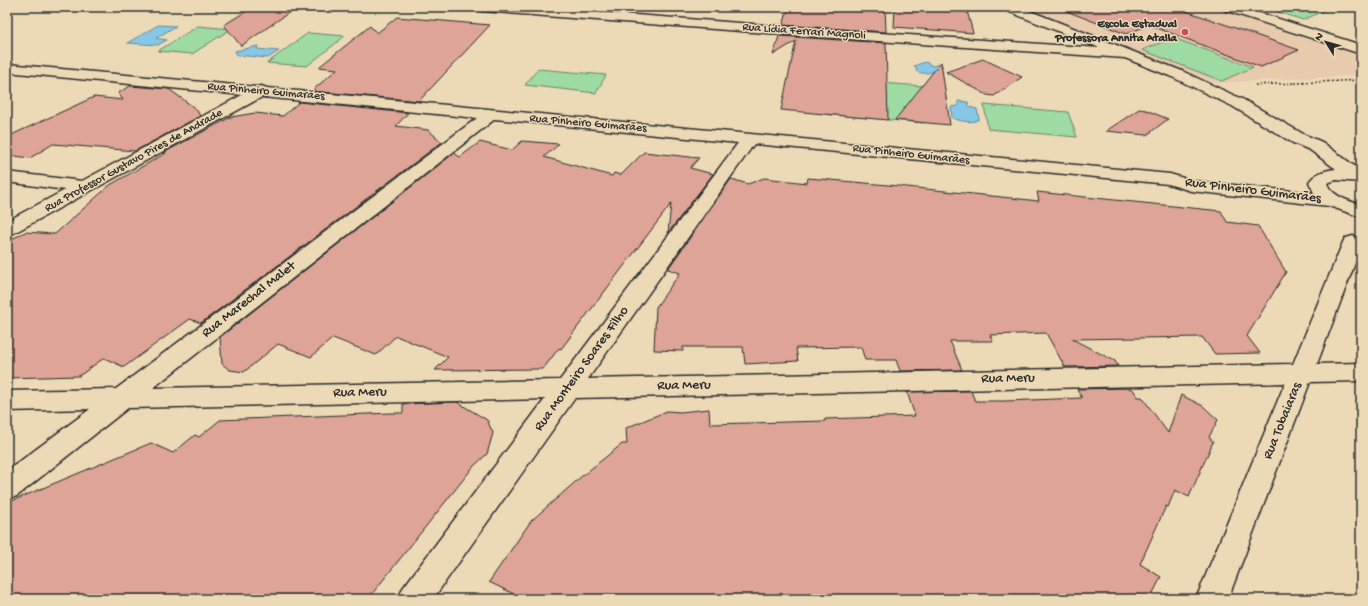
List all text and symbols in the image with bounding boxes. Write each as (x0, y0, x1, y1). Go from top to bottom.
place label: Escola Estadual Professora Annita Atalla (1054, 18, 1178, 46)
street label: Rua Lídia Ferrari Magnoli (742, 21, 867, 43)
north arrow (1306, 22, 1346, 62)
marker: Escola Estadual Professora Annita Atalla (1180, 27, 1190, 37)
text: N (1313, 31, 1327, 44)
street label: Rua Pinheiro Guimarães (207, 80, 326, 104)
street label: Rua Professor Gustavo Pires de Andrade (43, 106, 226, 216)
street label: Rua Pinheiro Guimarães (529, 112, 648, 136)
street label: Rua Pinheiro Guimarães (852, 142, 971, 168)
street label: Rua Pinheiro Guimarães (1184, 174, 1323, 208)
street label: Rua Marechal Malet (199, 257, 300, 342)
street label: Rua Monteiro Soares Filho (531, 303, 633, 435)
street label: Rua Meru (981, 370, 1035, 388)
street label: Rua Meru (657, 377, 711, 395)
street label: Rua Tobaiaras (1260, 379, 1306, 462)
street label: Rua Meru (333, 384, 387, 402)

